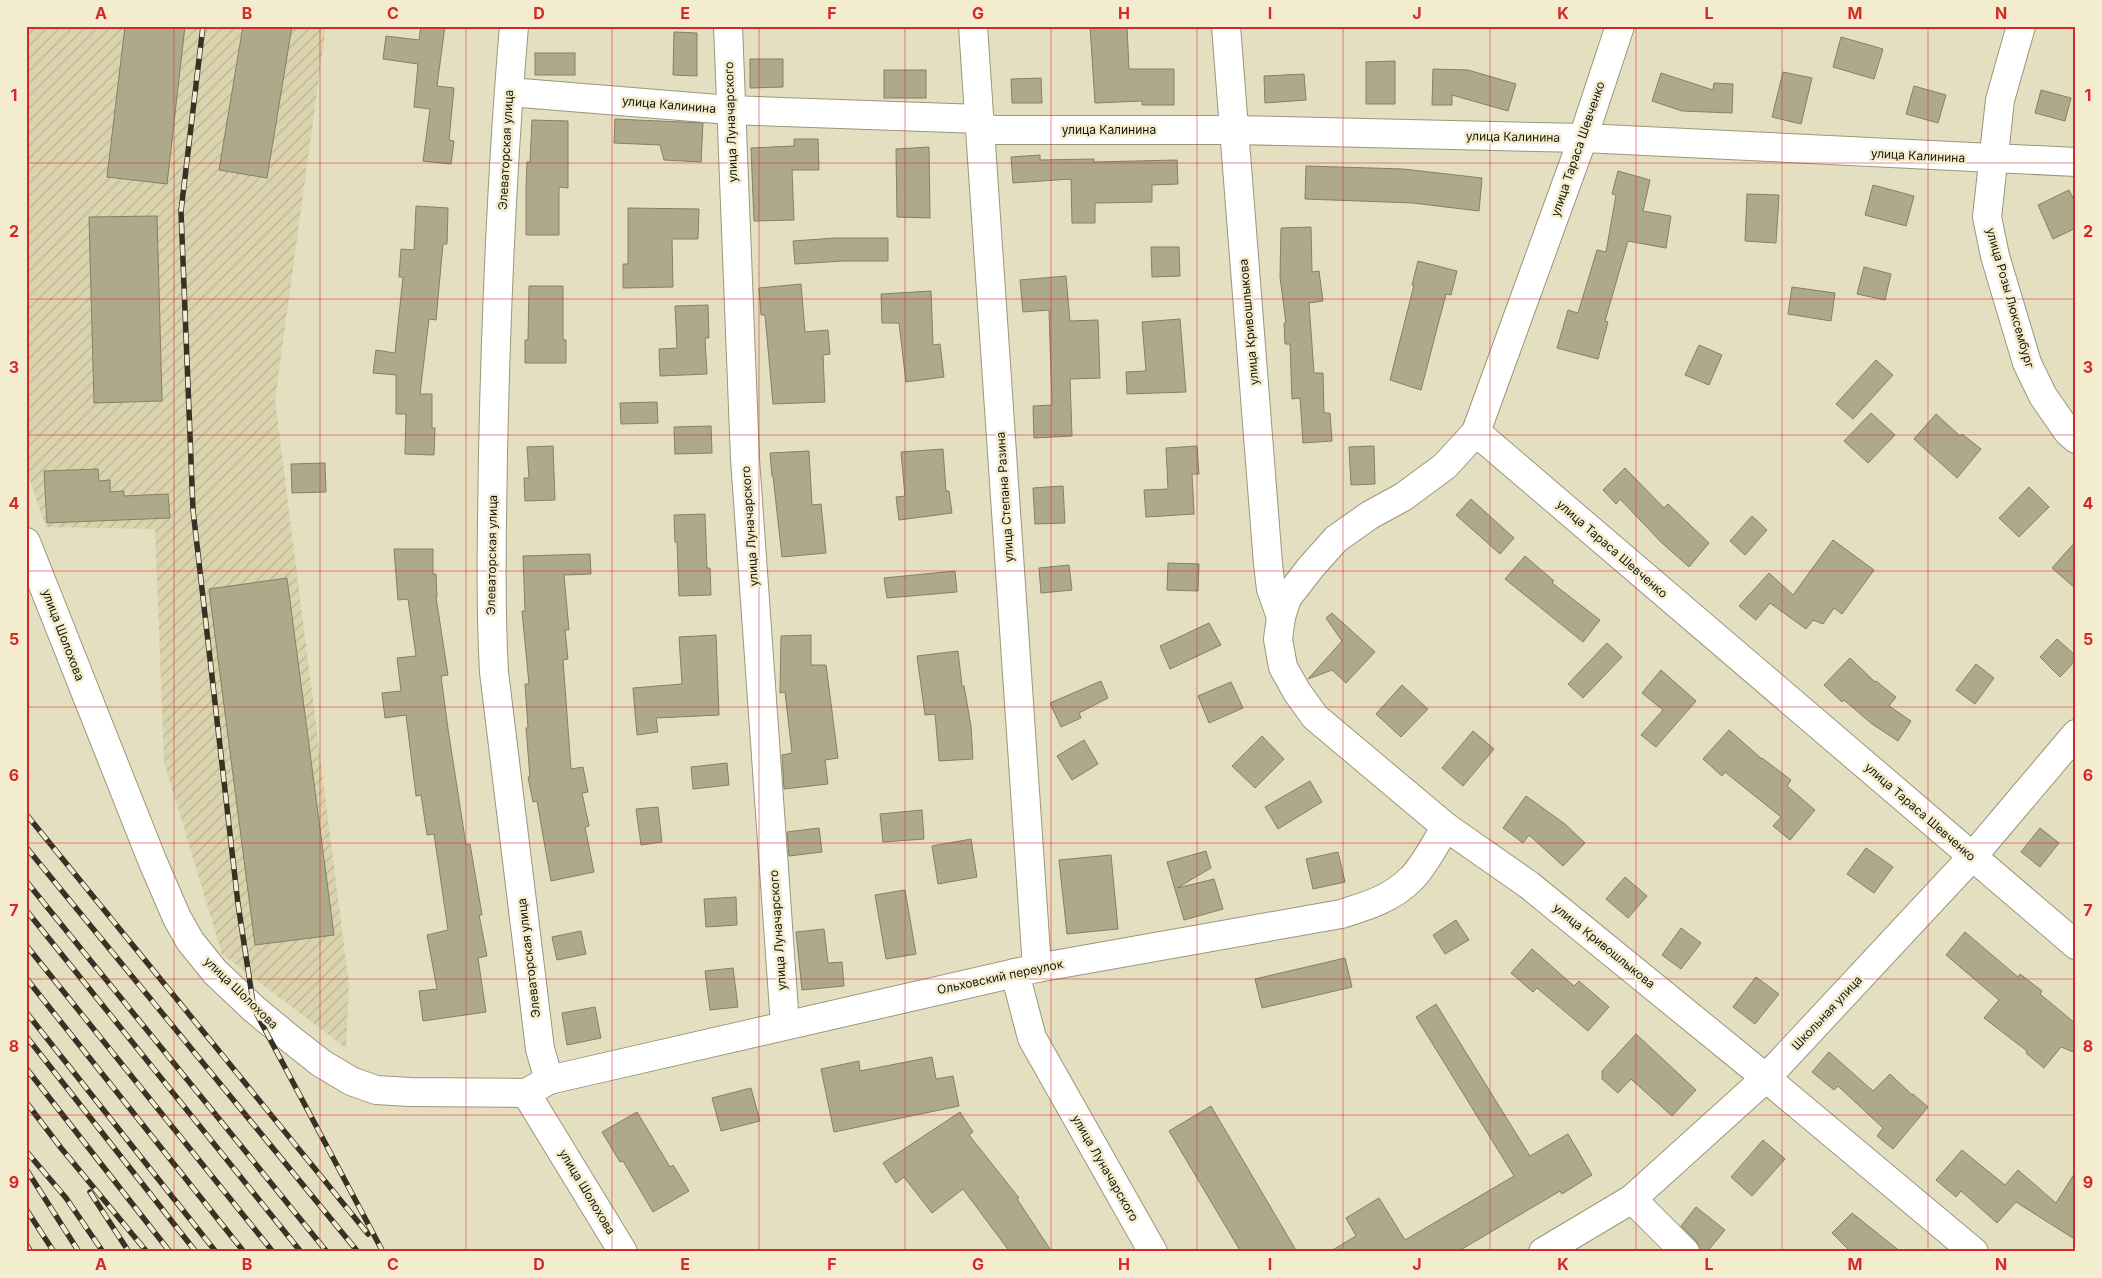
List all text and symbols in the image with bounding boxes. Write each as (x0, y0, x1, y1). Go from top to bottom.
text: A (95, 3, 107, 23)
text: B (242, 3, 252, 23)
text: C (387, 3, 399, 23)
text: D (533, 3, 545, 23)
text: E (680, 3, 690, 23)
text: F (827, 3, 837, 23)
text: G (972, 3, 984, 23)
text: H (1118, 3, 1130, 23)
text: I (1268, 3, 1272, 23)
text: J (1412, 3, 1422, 23)
text: K (1557, 3, 1569, 23)
text: L (1704, 3, 1714, 23)
text: M (1848, 3, 1862, 23)
text: N (1995, 3, 2007, 23)
street label: улица Луначарского (721, 61, 740, 183)
street label: улица Тараса Шевченко (1547, 79, 1608, 218)
text: 1 (11, 85, 17, 105)
text: 1 (2085, 85, 2091, 105)
street label: Элеваторская улица (495, 89, 516, 210)
street label: улица Калинина (621, 93, 717, 116)
street label: улица Калинина (1062, 122, 1156, 137)
street label: улица Калинина (1466, 128, 1560, 145)
street label: улица Калинина (1871, 146, 1966, 165)
text: 2 (9, 221, 19, 241)
text: 2 (2083, 221, 2093, 241)
street label: улица Розы Люксембург (1983, 226, 2038, 370)
street label: улица Кривошлыкова (1236, 258, 1261, 386)
text: 3 (9, 357, 19, 377)
text: 3 (2083, 357, 2093, 377)
street label: улица Степана Разина (992, 431, 1017, 563)
street label: улица Луначарского (738, 465, 761, 587)
text: 4 (9, 493, 20, 513)
text: 4 (2083, 493, 2094, 513)
street label: Элеваторская улица (483, 495, 500, 615)
street label: улица Тараса Шевченко (1554, 496, 1671, 601)
street label: улица Шолохова (39, 587, 88, 683)
text: 5 (9, 629, 19, 649)
text: 5 (2083, 629, 2093, 649)
street label: улица Тараса Шевченко (1862, 759, 1979, 864)
text: 6 (9, 765, 19, 785)
text: 6 (2083, 765, 2093, 785)
street label: улица Луначарского (766, 869, 789, 991)
street label: Элеваторская улица (514, 897, 543, 1019)
text: 7 (9, 900, 19, 920)
street label: улица Кривошлыкова (1550, 900, 1658, 991)
text: 7 (2083, 900, 2093, 920)
street label: улица Шолохова (201, 954, 281, 1032)
street label: Ольховский переулок (935, 956, 1065, 997)
street label: Школьная улица (1788, 972, 1865, 1053)
text: 8 (9, 1036, 19, 1056)
text: 8 (2083, 1036, 2093, 1056)
street label: улица Луначарского (1069, 1112, 1142, 1224)
street label: улица Шолохова (556, 1146, 619, 1237)
text: 9 (9, 1172, 19, 1192)
text: 9 (2083, 1172, 2093, 1192)
text: A (95, 1254, 107, 1274)
text: B (242, 1254, 252, 1274)
text: C (387, 1254, 399, 1274)
text: D (533, 1254, 545, 1274)
text: E (680, 1254, 690, 1274)
text: F (827, 1254, 837, 1274)
text: G (972, 1254, 984, 1274)
text: H (1118, 1254, 1130, 1274)
text: I (1268, 1254, 1272, 1274)
text: J (1412, 1254, 1422, 1274)
text: K (1557, 1254, 1569, 1274)
text: L (1704, 1254, 1714, 1274)
text: M (1848, 1254, 1862, 1274)
text: N (1995, 1254, 2007, 1274)

